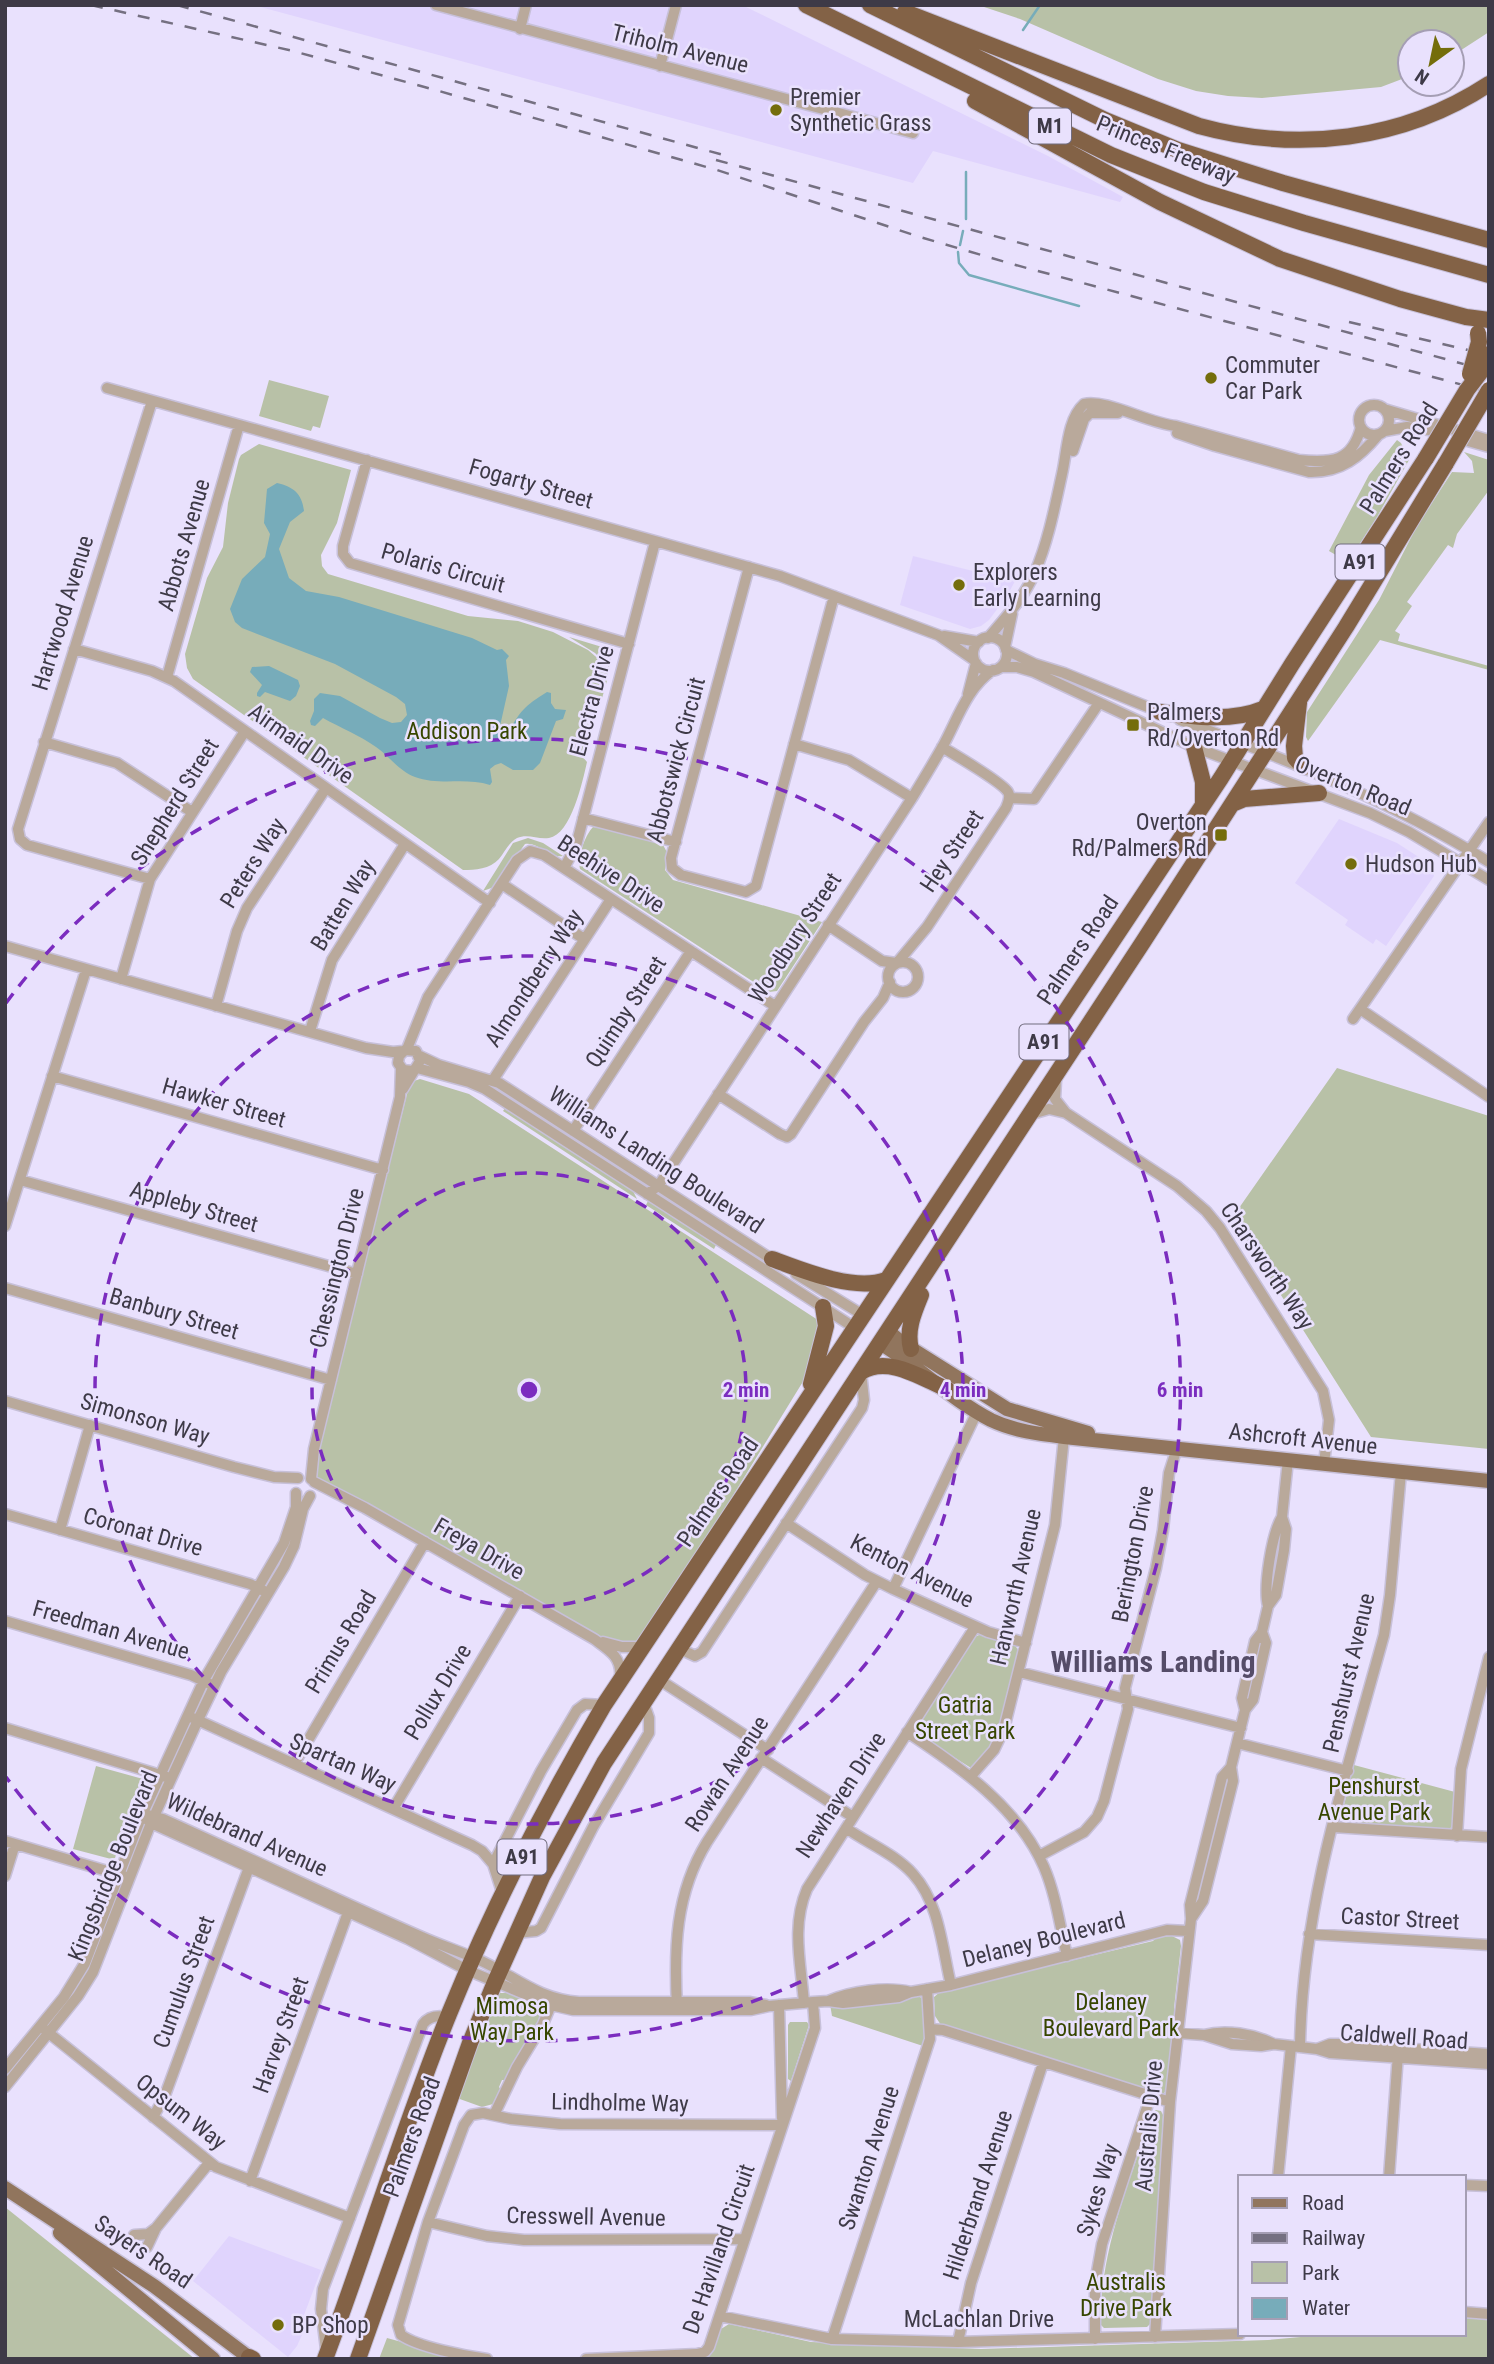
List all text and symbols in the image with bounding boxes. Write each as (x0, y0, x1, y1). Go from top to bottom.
street label: Triholm Avenue (609, 19, 751, 79)
north arrow (1396, 28, 1466, 98)
text: N (1411, 64, 1433, 90)
place label: Premier Synthetic Grass (790, 84, 931, 137)
marker: Premier Synthetic Grass (768, 102, 784, 118)
road number: M1 (1029, 108, 1071, 144)
street label: Princes Freeway (1092, 110, 1240, 190)
place label: Commuter Car Park (1225, 352, 1320, 405)
marker: Commuter Car Park (1203, 370, 1219, 386)
street label: Palmers Road (1354, 397, 1444, 519)
street label: Fogarty Street (466, 453, 596, 515)
street label: Abbots Avenue (152, 476, 216, 614)
street label: Hartwood Avenue (27, 532, 99, 694)
street label: Polaris Circuit (378, 537, 508, 599)
road number: A91 (1336, 544, 1384, 580)
place label: Explorers Early Learning (973, 559, 1101, 612)
marker: Explorers Early Learning (951, 577, 967, 593)
street label: Electra Drive (564, 643, 620, 759)
street label: Abbotswick Circuit (641, 674, 711, 846)
street label: Airmaid Drive (243, 698, 359, 790)
place label: Palmers Rd/Overton Rd (1147, 699, 1279, 752)
marker: Palmers Rd/Overton Rd (1125, 717, 1141, 733)
park label: Addison Park (407, 718, 528, 745)
street label: Shepherd Street (125, 734, 225, 870)
street label: Overton Road (1291, 751, 1415, 821)
street label: Hey Street (915, 805, 989, 897)
place label: Overton Rd/Palmers Rd (1071, 809, 1207, 862)
street label: Peters Way (215, 813, 292, 913)
marker: Overton Rd/Palmers Rd (1213, 827, 1229, 843)
street label: Beehive Drive (552, 829, 670, 919)
place label: Hudson Hub (1365, 851, 1477, 878)
street label: Batten Way (305, 854, 381, 956)
marker: Hudson Hub (1343, 856, 1359, 872)
street label: Woodbury Street (743, 868, 847, 1008)
street label: Palmers Road (1032, 890, 1124, 1010)
street label: Almondberry Way (479, 904, 589, 1052)
street label: Quimby Street (580, 951, 672, 1073)
road number: A91 (1020, 1024, 1068, 1060)
street label: Hawker Street (159, 1072, 289, 1134)
street label: Williams Landing Boulevard (544, 1081, 768, 1239)
street label: Appleby Street (127, 1176, 261, 1238)
street label: Chessington Drive (304, 1185, 370, 1351)
street label: Charsworth Way (1215, 1197, 1320, 1335)
street label: Banbury Street (106, 1283, 242, 1345)
centre of rings (517, 1378, 541, 1402)
text: 2 min (723, 1378, 769, 1402)
text: 4 min (940, 1378, 986, 1402)
text: 6 min (1157, 1378, 1203, 1402)
street label: Simonson Way (77, 1388, 213, 1450)
street label: Ashcroft Avenue (1227, 1418, 1379, 1460)
street label: Palmers Road (672, 1432, 764, 1552)
street label: Berington Drive (1107, 1483, 1159, 1625)
street label: Coronat Drive (80, 1502, 206, 1562)
street label: Hanworth Avenue (985, 1506, 1047, 1668)
street label: Freya Drive (429, 1512, 529, 1586)
street label: Kenton Avenue (846, 1528, 978, 1614)
street label: Primus Road (300, 1586, 382, 1698)
street label: Penshurst Avenue (1318, 1591, 1380, 1755)
street label: Freedman Avenue (30, 1595, 192, 1665)
street label: Pollux Drive (399, 1639, 477, 1745)
district label: Williams Landing (1050, 1644, 1256, 1679)
park label: Gatria Street Park (915, 1692, 1016, 1745)
street label: Rowan Avenue (680, 1711, 774, 1837)
street label: Newhaven Drive (790, 1727, 892, 1863)
street label: Spartan Way (286, 1728, 401, 1799)
street label: Kingsbridge Boulevard (62, 1767, 164, 1965)
park label: Penshurst Avenue Park (1318, 1773, 1431, 1826)
street label: Wildebrand Avenue (162, 1787, 332, 1883)
road number: A91 (498, 1840, 546, 1874)
street label: Castor Street (1340, 1902, 1460, 1936)
street label: Delaney Boulevard (960, 1907, 1128, 1973)
street label: Cumulus Street (148, 1912, 220, 2052)
street label: Harvey Street (248, 1973, 314, 2097)
park label: Delaney Boulevard Park (1043, 1989, 1180, 2042)
park label: Mimosa Way Park (470, 1993, 555, 2046)
street label: Caldwell Road (1339, 2019, 1469, 2055)
street label: Australis Drive (1130, 2059, 1168, 2193)
street label: Opsum Way (131, 2068, 232, 2156)
street label: Palmers Road (378, 2073, 446, 2201)
street label: Swanton Avenue (833, 2083, 905, 2233)
street label: Lindholme Way (551, 2088, 689, 2118)
street label: Hilderbrand Avenue (938, 2107, 1018, 2283)
street label: Sykes Way (1071, 2140, 1125, 2240)
street label: De Havilland Circuit (677, 2161, 761, 2337)
legend (1238, 2175, 1466, 2336)
text: Road (1302, 2191, 1344, 2215)
street label: Cresswell Avenue (506, 2202, 666, 2232)
street label: Sayers Road (89, 2210, 197, 2294)
text: Railway (1302, 2226, 1365, 2250)
text: Park (1302, 2261, 1340, 2285)
park label: Australis Drive Park (1080, 2269, 1173, 2322)
text: Water (1302, 2296, 1350, 2320)
street label: McLachlan Drive (904, 2306, 1054, 2333)
place label: BP Shop (292, 2312, 369, 2339)
marker: BP Shop (270, 2317, 286, 2333)

